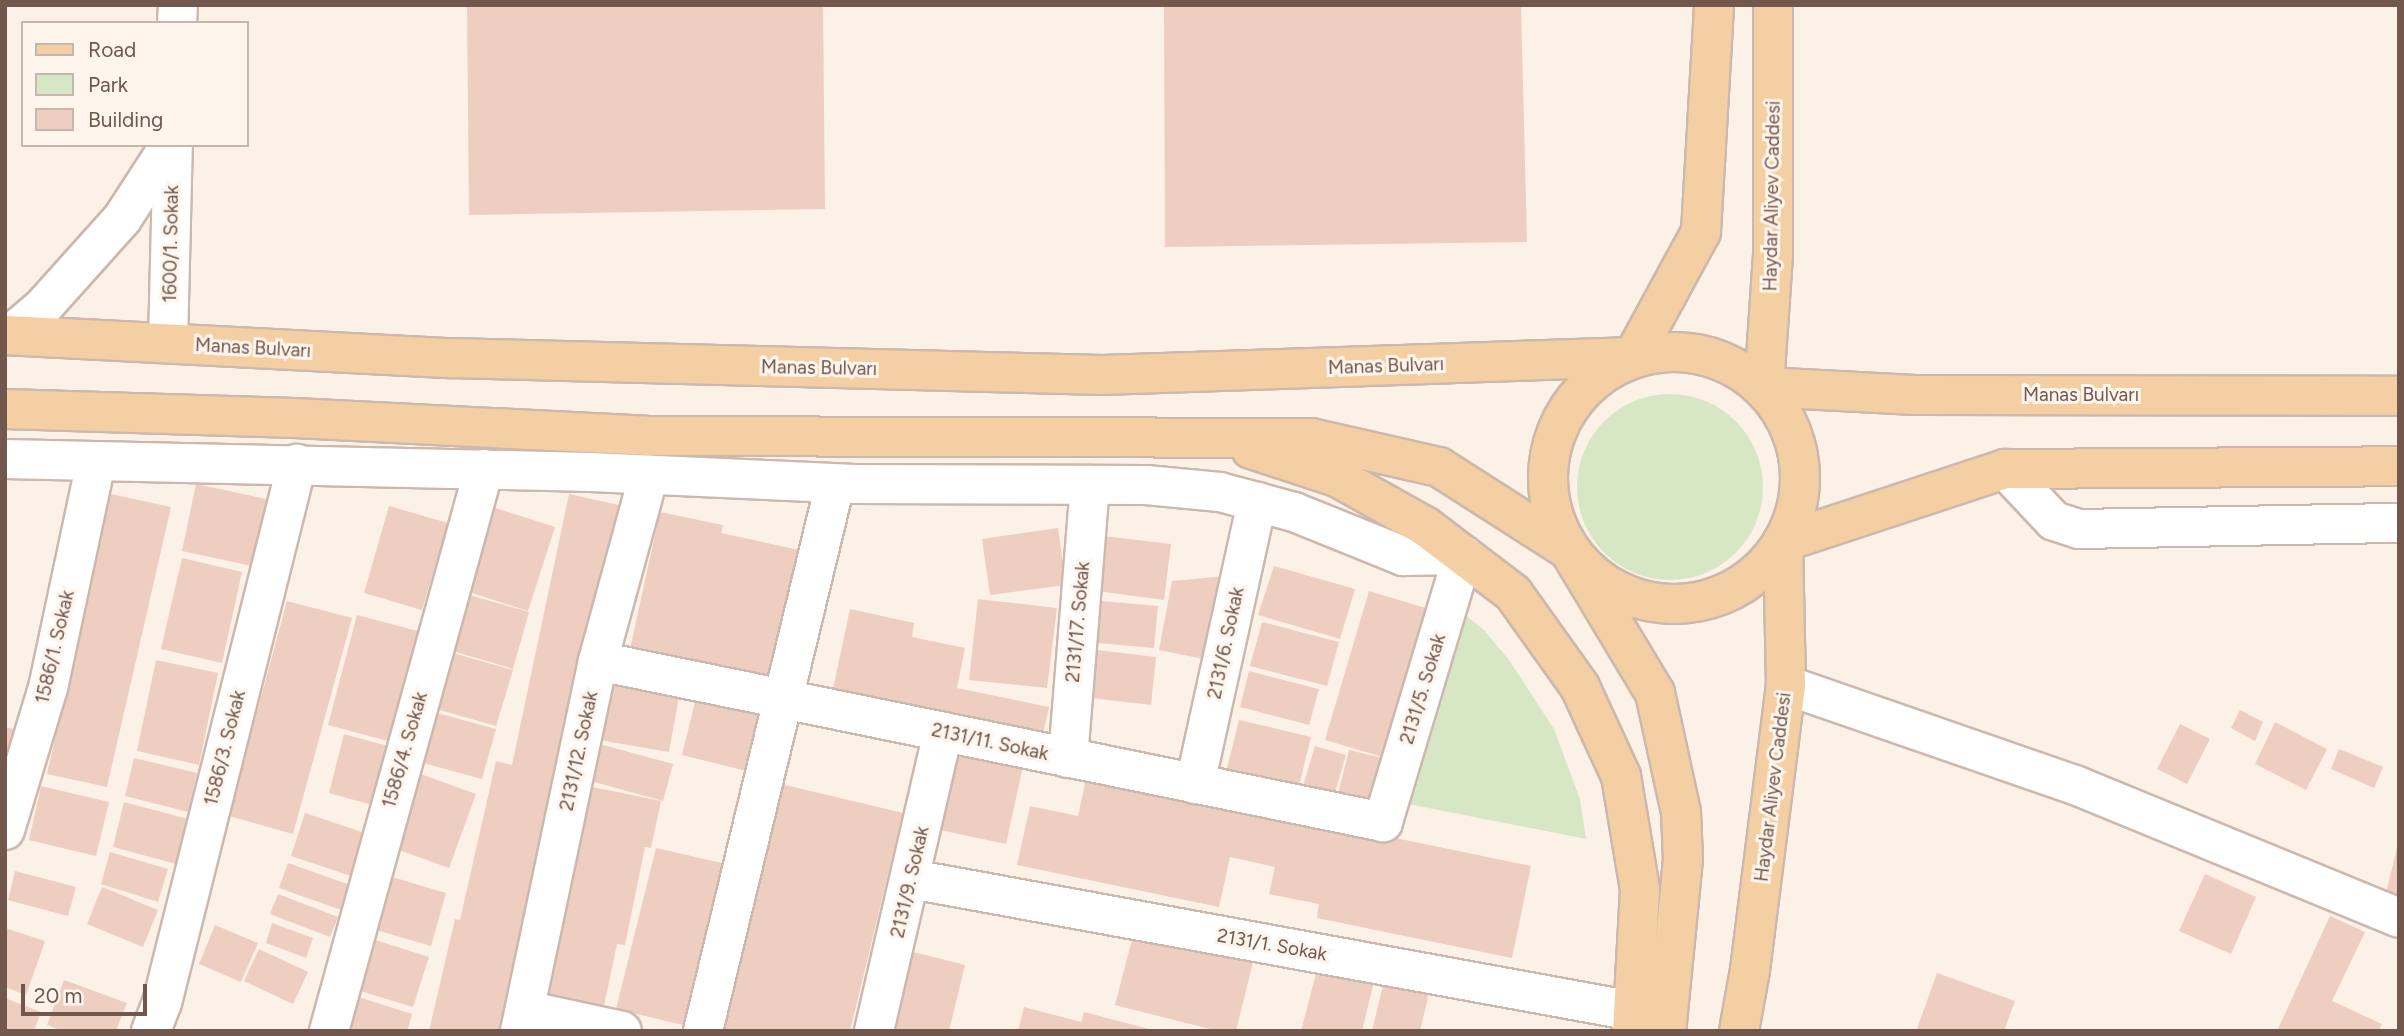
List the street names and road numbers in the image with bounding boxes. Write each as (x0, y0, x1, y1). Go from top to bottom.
street label: Haydar Aliyev Caddesi (1759, 100, 1785, 292)
street label: 1600/1. Sokak (159, 185, 183, 303)
street label: Manas Bulvarı (194, 334, 312, 362)
street label: Manas Bulvarı (1328, 353, 1444, 379)
street label: Manas Bulvarı (761, 356, 877, 380)
street label: Manas Bulvarı (2023, 384, 2139, 406)
street label: 2131/17. Sokak (1061, 561, 1095, 683)
street label: 2131/6. Sokak (1203, 585, 1249, 701)
street label: 1586/1. Sokak (31, 588, 79, 706)
street label: 2131/5. Sokak (1395, 631, 1451, 747)
street label: 1586/3. Sokak (200, 688, 250, 808)
street label: 1586/4. Sokak (378, 689, 432, 811)
street label: 2131/12. Sokak (555, 689, 603, 813)
street label: Haydar Aliyev Caddesi (1750, 691, 1796, 883)
street label: 2131/11. Sokak (929, 718, 1051, 766)
street label: 2131/9. Sokak (886, 824, 934, 940)
street label: 2131/1. Sokak (1215, 924, 1329, 966)

